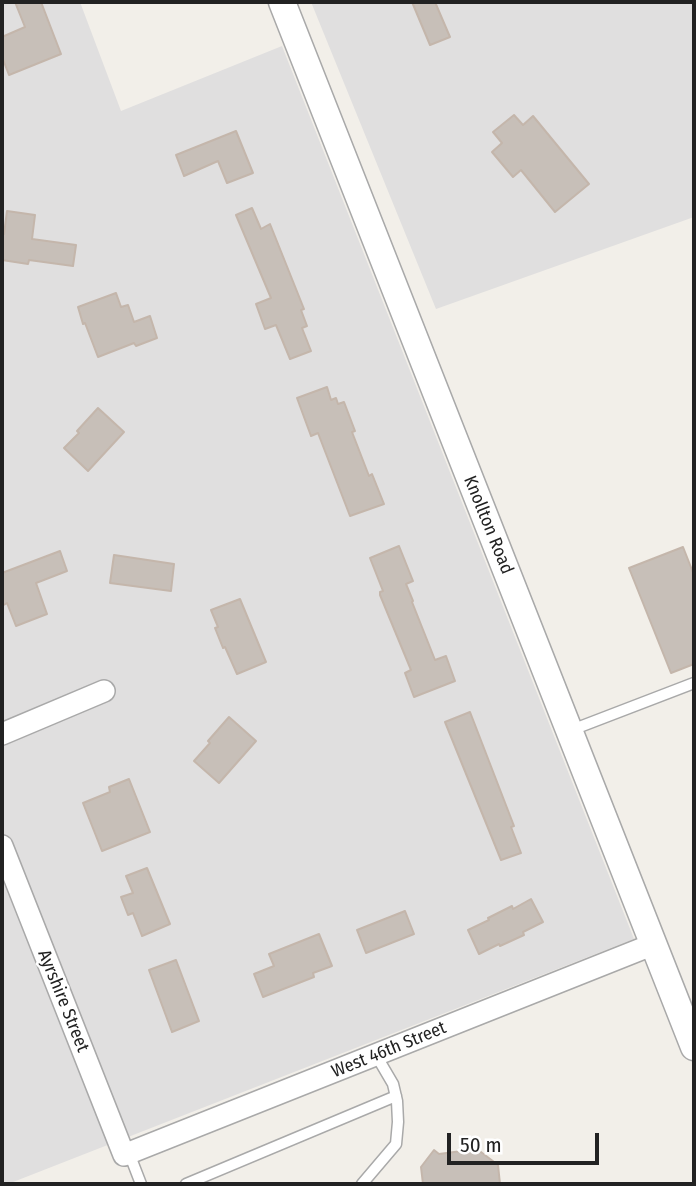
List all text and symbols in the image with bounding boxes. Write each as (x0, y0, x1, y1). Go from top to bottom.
street label: Knollton Road (458, 473, 518, 577)
street label: Ayrshire Street (33, 947, 93, 1055)
street label: West 46th Street (329, 1017, 449, 1083)
scale bar (451, 1120, 603, 1164)
text: 50 m (460, 1132, 502, 1158)

